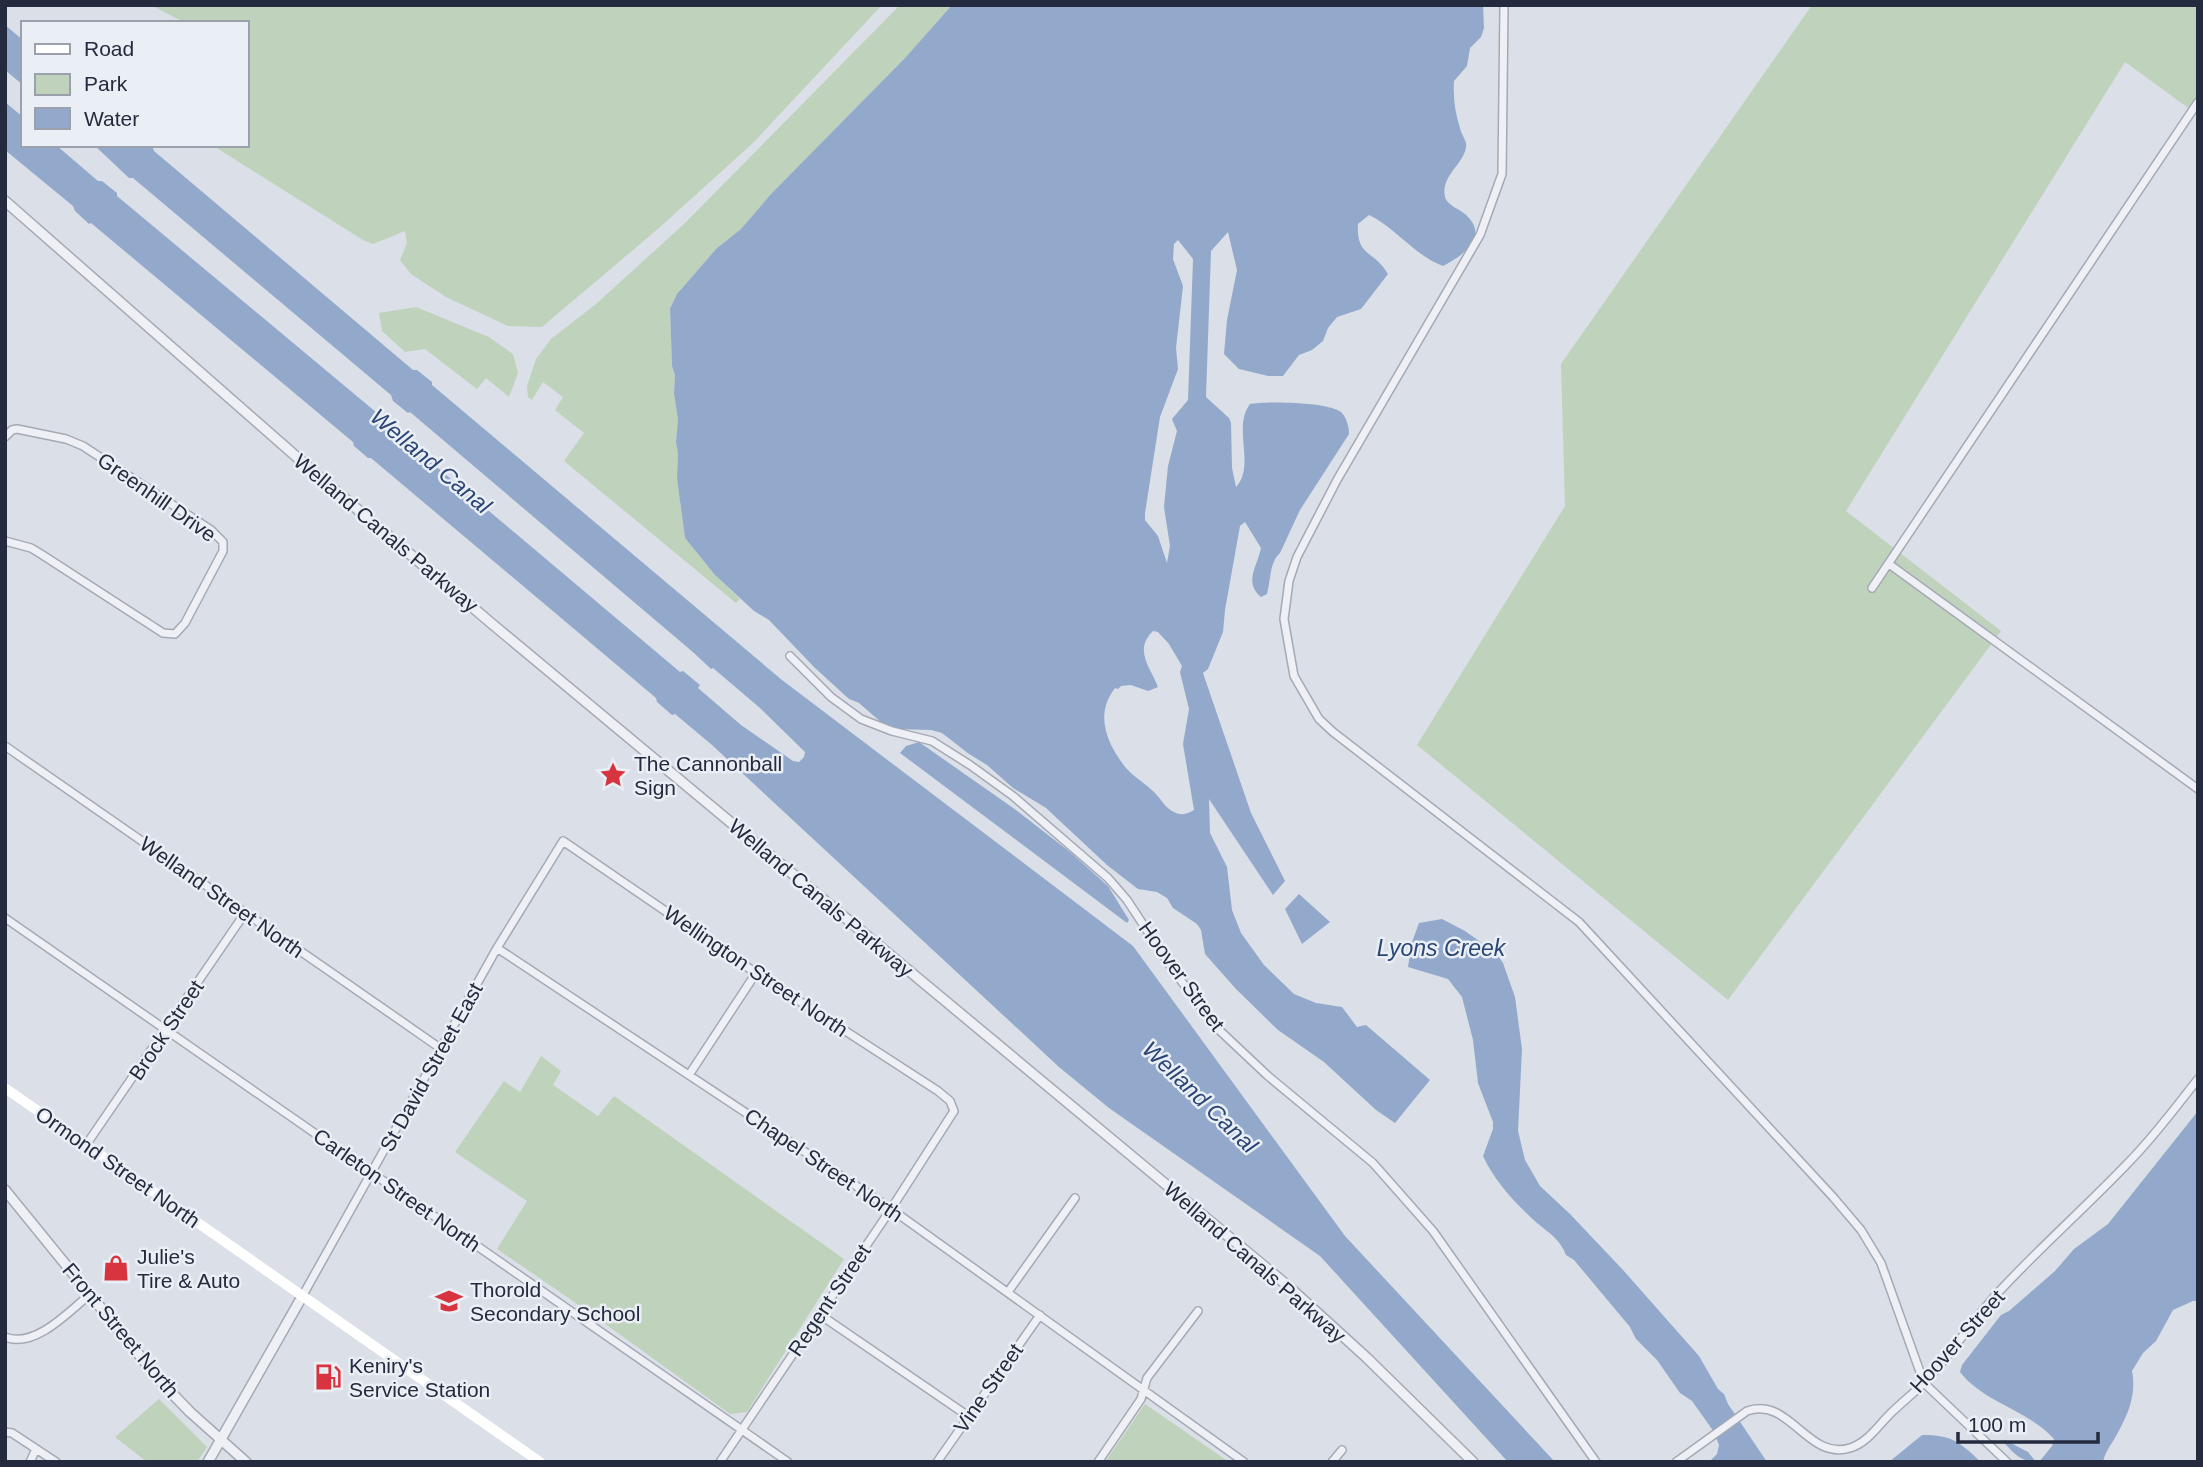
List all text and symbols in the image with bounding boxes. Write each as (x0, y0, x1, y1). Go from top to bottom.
legend (21, 21, 248, 147)
text: Road (84, 37, 134, 60)
text: Park (84, 72, 128, 95)
text: Water (84, 107, 139, 130)
water label: Welland Canal (366, 403, 497, 519)
street label: Greenhill Drive (94, 448, 220, 546)
street label: Welland Canals Parkway (289, 449, 483, 617)
place label: The Cannonball Sign (634, 752, 782, 799)
place icon: The Cannonball Sign (598, 760, 628, 790)
street label: Welland Canals Parkway (724, 814, 918, 982)
street label: Welland Street North (136, 832, 308, 962)
street label: Wellington Street North (660, 901, 852, 1041)
street label: Hoover Street (1135, 917, 1229, 1035)
water label: Lyons Creek (1377, 935, 1507, 961)
street label: Brock Street (124, 976, 208, 1084)
street label: St David Street East (375, 979, 487, 1155)
water label: Welland Canal (1137, 1036, 1263, 1159)
street label: Ormond Street North (32, 1102, 204, 1232)
street label: Chapel Street North (741, 1104, 907, 1226)
street label: Carleton Street North (309, 1124, 485, 1256)
street label: Welland Canals Parkway (1160, 1177, 1351, 1347)
street label: Regent Street (783, 1240, 875, 1360)
place label: Julie's Tire & Auto (137, 1245, 240, 1292)
shop icon: Julie's Tire & Auto (101, 1253, 131, 1283)
street label: Front Street North (58, 1258, 184, 1402)
place label: Thorold Secondary School (470, 1278, 640, 1325)
street label: Hoover Street (1905, 1285, 2009, 1397)
school or university icon: Thorold Secondary School (434, 1286, 464, 1316)
street label: Vine Street (949, 1339, 1027, 1437)
place label: Keniry's Service Station (349, 1354, 490, 1401)
fuel station icon: Keniry's Service Station (313, 1362, 343, 1392)
scale bar (1958, 1400, 2098, 1444)
text: 100 m (1968, 1413, 2026, 1436)

